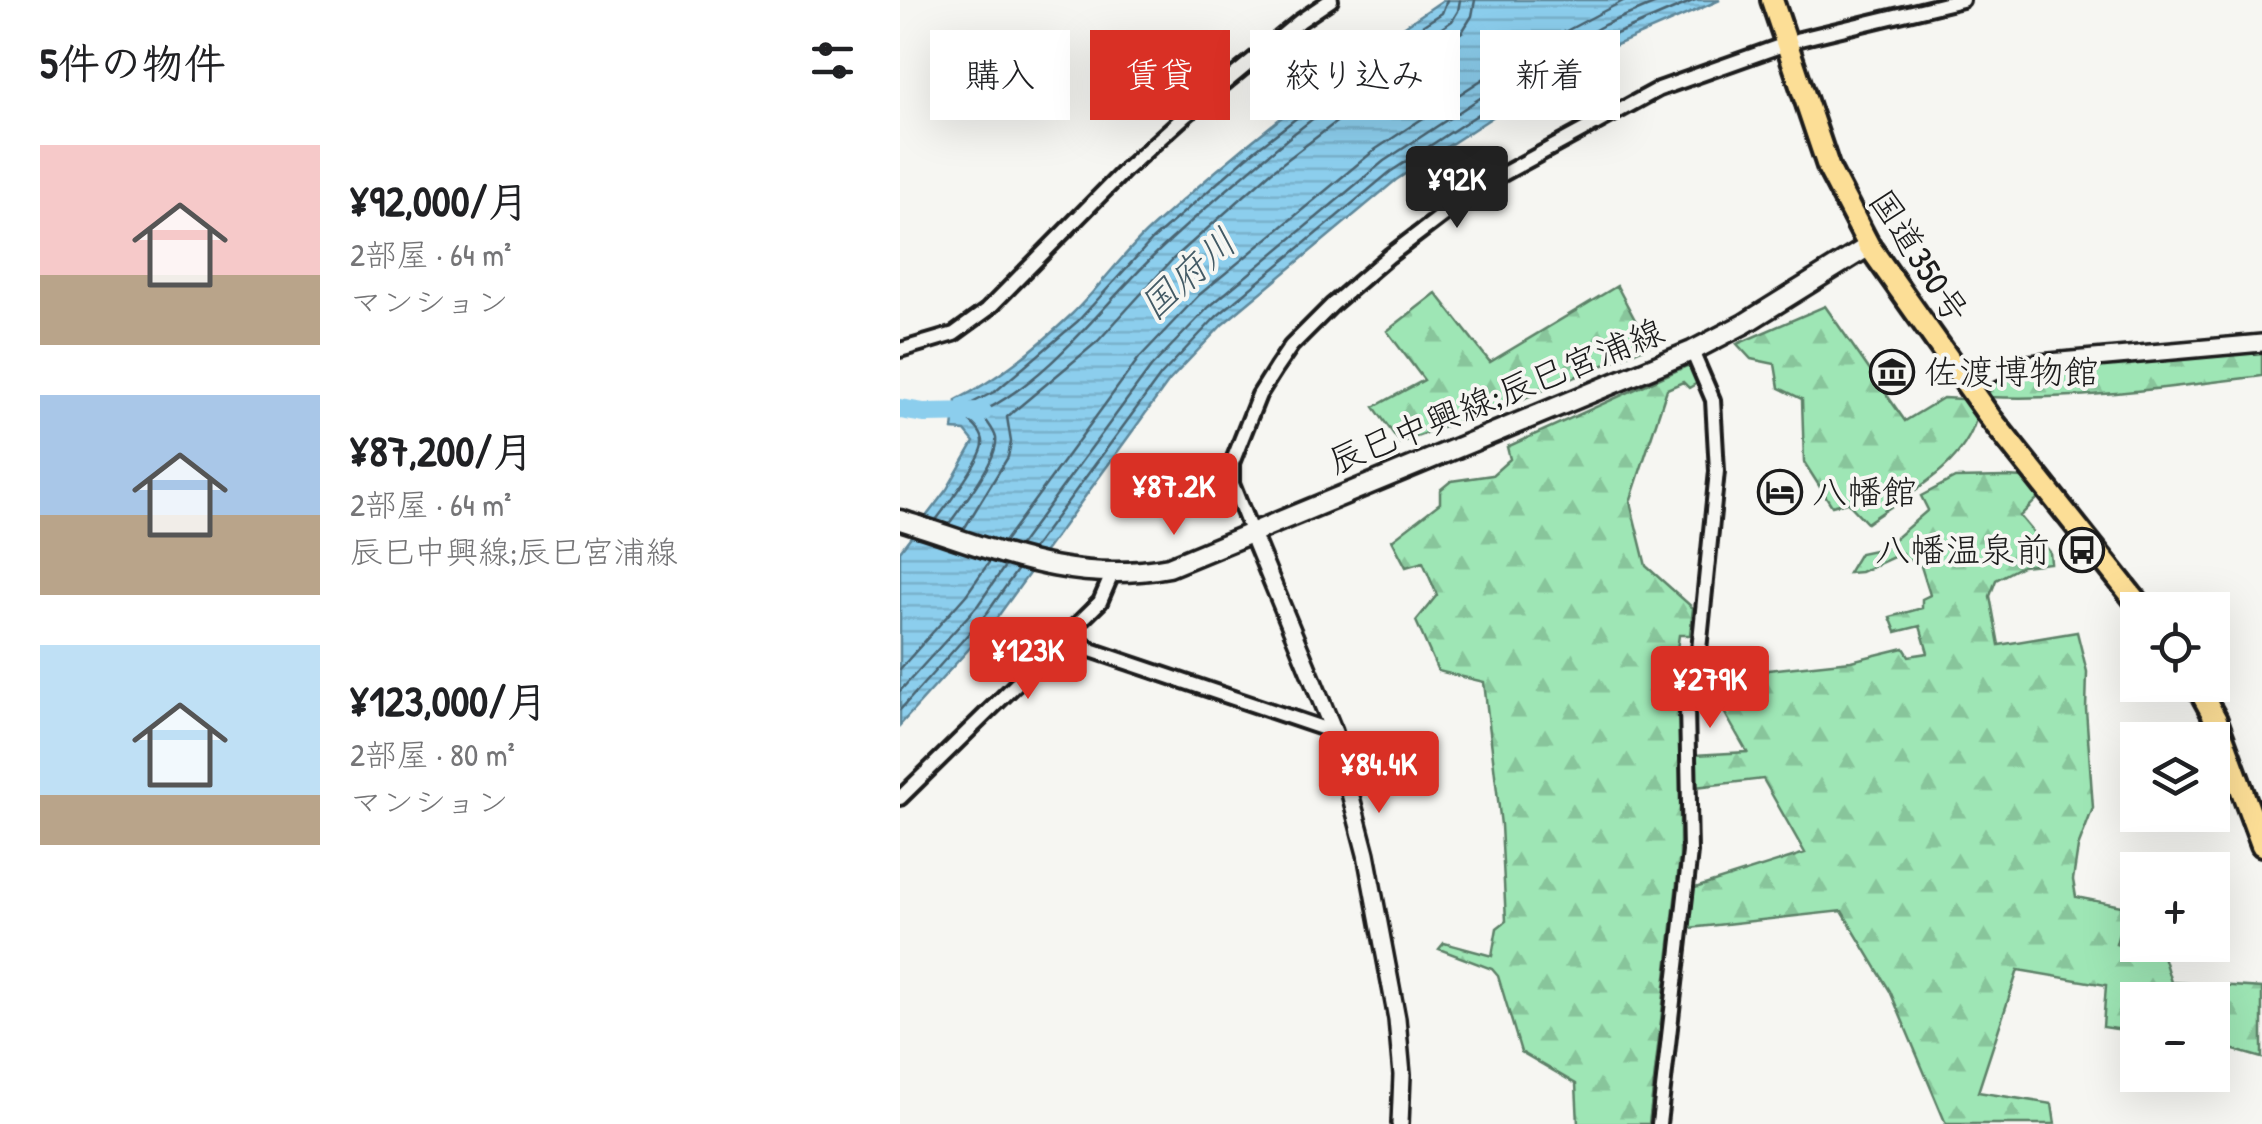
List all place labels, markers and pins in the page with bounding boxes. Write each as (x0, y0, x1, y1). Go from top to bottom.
pin: ¥92K (1398, 146, 1516, 231)
place label: 佐渡博物館 (1924, 348, 2099, 395)
museum icon: 佐渡博物館 (1869, 349, 1915, 395)
pin: ¥87.2K (1093, 453, 1255, 538)
place label: 八幡館 (1812, 468, 1917, 515)
hotel icon: 八幡館 (1757, 469, 1803, 515)
place label: 八幡温泉前 (1875, 526, 2050, 573)
bus stop icon: 八幡温泉前 (2059, 527, 2105, 573)
pin: ¥123K (958, 617, 1098, 702)
pin: ¥279K (1640, 646, 1780, 731)
pin: ¥84.4K (1298, 731, 1460, 816)

